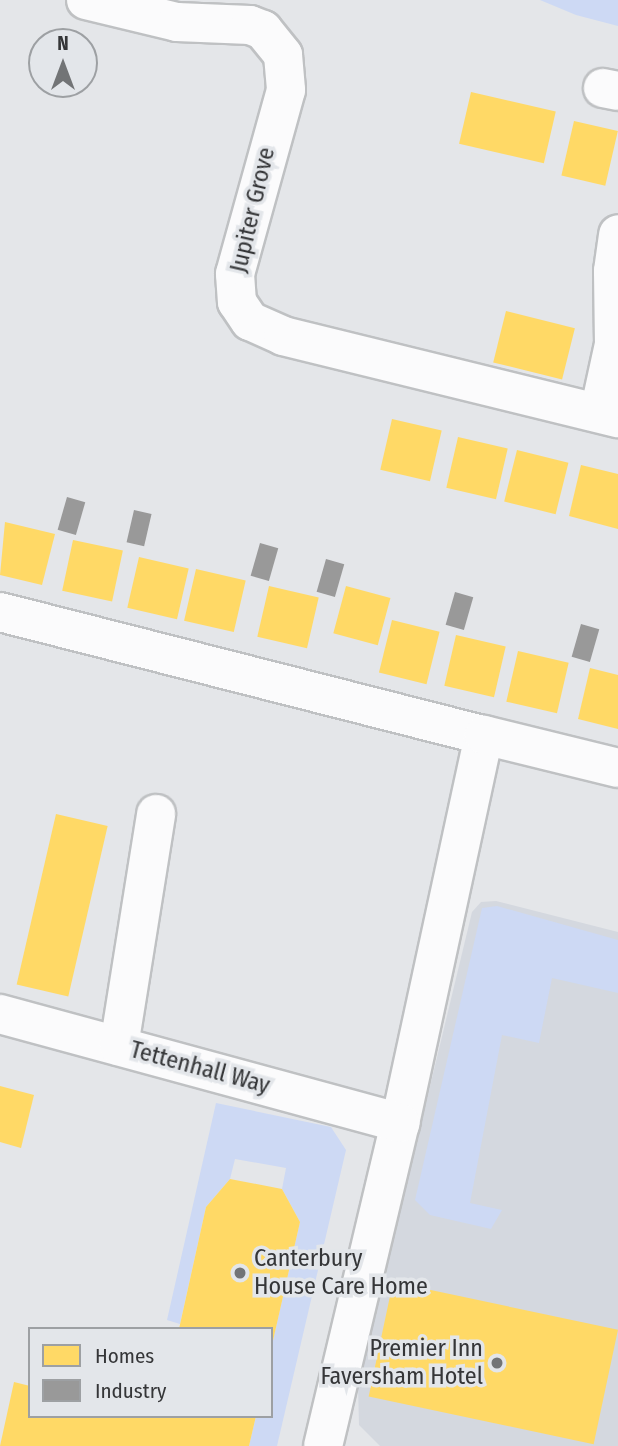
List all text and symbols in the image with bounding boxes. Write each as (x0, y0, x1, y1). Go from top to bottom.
north arrow (28, 28, 98, 98)
text: N (57, 32, 69, 55)
street label: Jupiter Grove (225, 145, 281, 275)
street label: Tettenhall Way (127, 1036, 273, 1100)
place label: Canterbury House Care Home (254, 1245, 428, 1301)
marker: Canterbury House Care Home (232, 1265, 248, 1281)
legend (28, 1327, 273, 1418)
place label: Premier Inn Faversham Hotel (320, 1335, 483, 1391)
text: Homes (95, 1343, 154, 1369)
marker: Premier Inn Faversham Hotel (489, 1355, 505, 1371)
text: Industry (95, 1378, 166, 1404)

